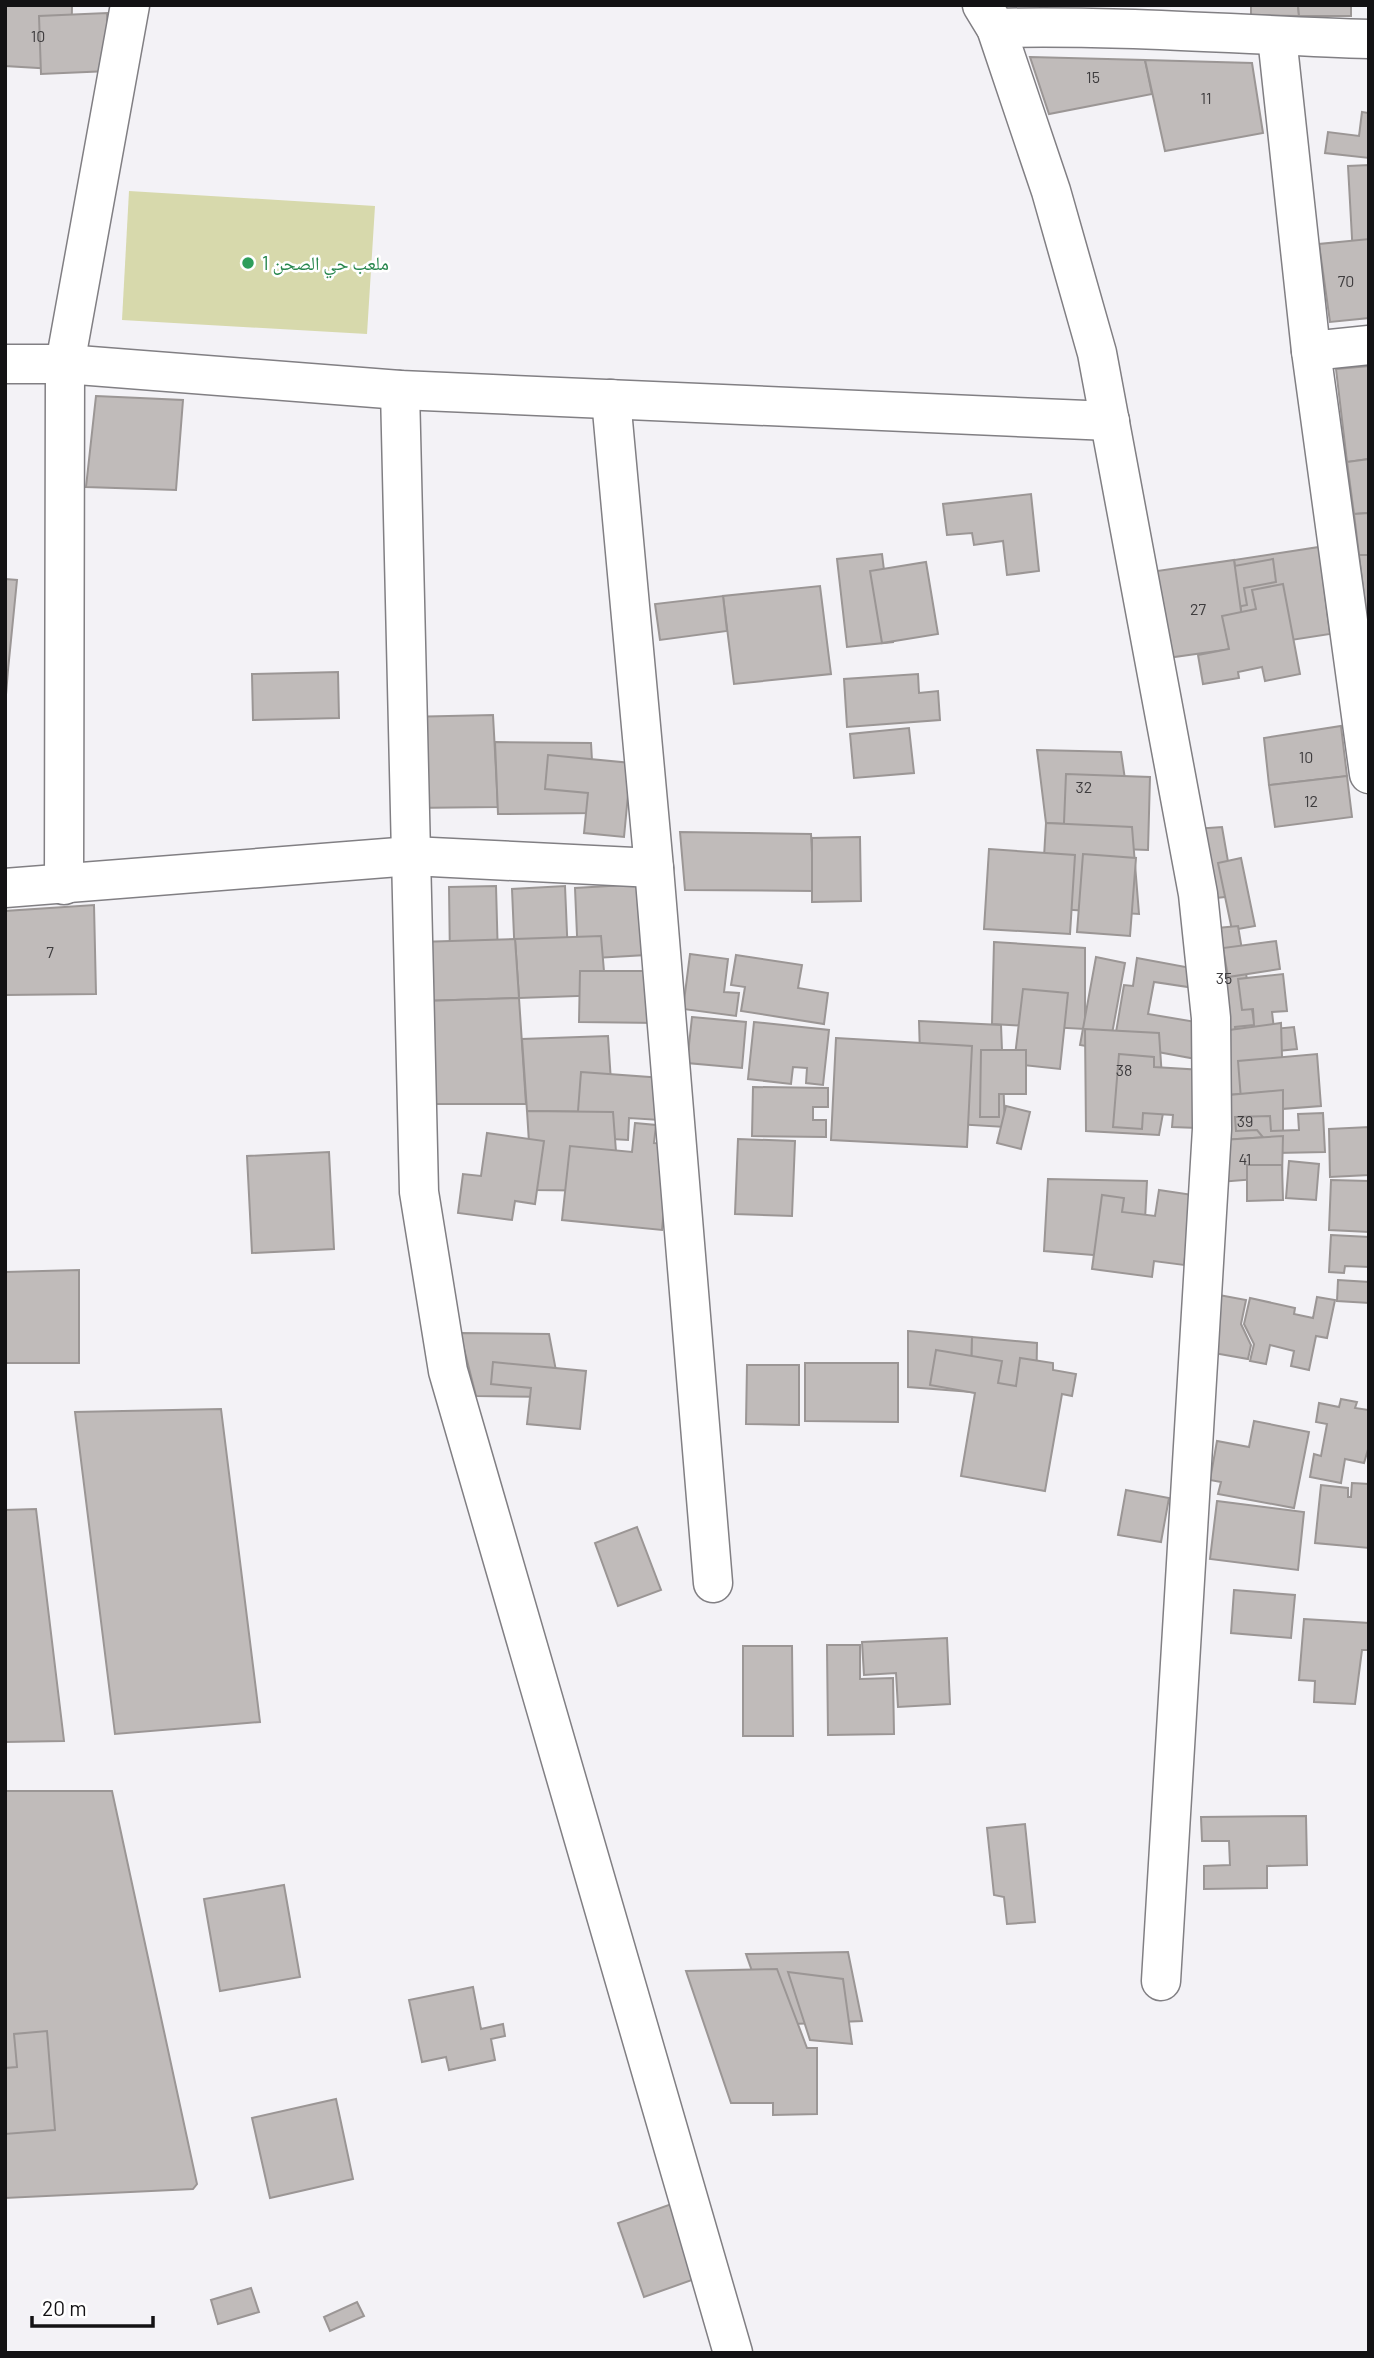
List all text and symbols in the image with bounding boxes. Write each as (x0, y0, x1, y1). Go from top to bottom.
house number: 10 (31, 26, 45, 45)
house number: 15 (1086, 67, 1100, 86)
house number: 11 (1200, 88, 1212, 107)
place label: ملعب حي الصحن 1 (262, 251, 389, 279)
marker: ملعب حي الصحن 1 (240, 255, 256, 271)
house number: 70 (1338, 271, 1354, 290)
house number: 27 (1190, 599, 1206, 618)
house number: 10 (1299, 747, 1313, 766)
house number: 32 (1076, 777, 1092, 796)
house number: 12 (1304, 791, 1318, 810)
house number: 7 (46, 942, 54, 961)
house number: 35 (1216, 968, 1232, 987)
house number: 38 (1116, 1060, 1132, 1079)
house number: 39 (1237, 1111, 1253, 1130)
house number: 41 (1239, 1149, 1251, 1168)
scale bar (32, 2284, 152, 2328)
text: 20 m (42, 2295, 87, 2320)

